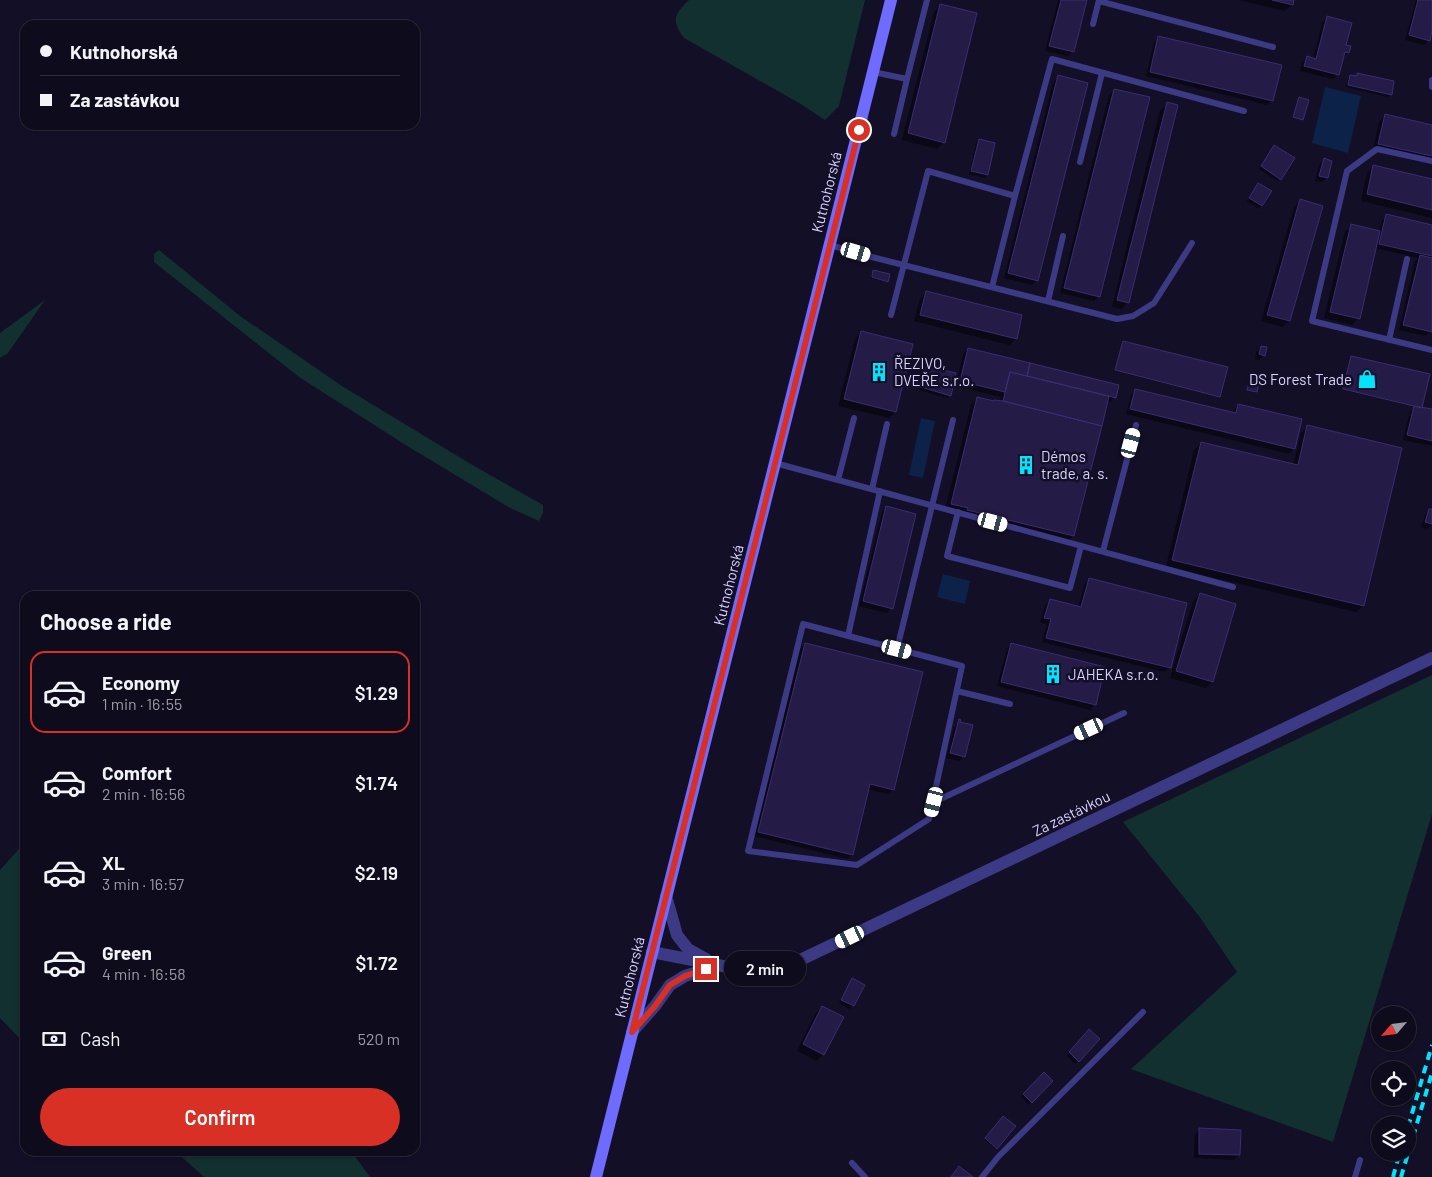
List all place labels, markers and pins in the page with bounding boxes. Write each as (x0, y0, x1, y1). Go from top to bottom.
place label: ŘEZIVO, DVEŘE s.r.o. (894, 354, 974, 389)
building icon: ŘEZIVO, DVEŘE s.r.o. (868, 361, 890, 383)
shop icon: DS Forest Trade (1356, 368, 1378, 390)
place label: DS Forest Trade (1249, 370, 1352, 388)
place label: Démos trade, a. s. (1041, 447, 1109, 482)
building icon: Démos trade, a. s. (1015, 454, 1037, 476)
building icon: JAHEKA s.r.o. (1042, 663, 1064, 685)
place label: JAHEKA s.r.o. (1068, 665, 1159, 683)

